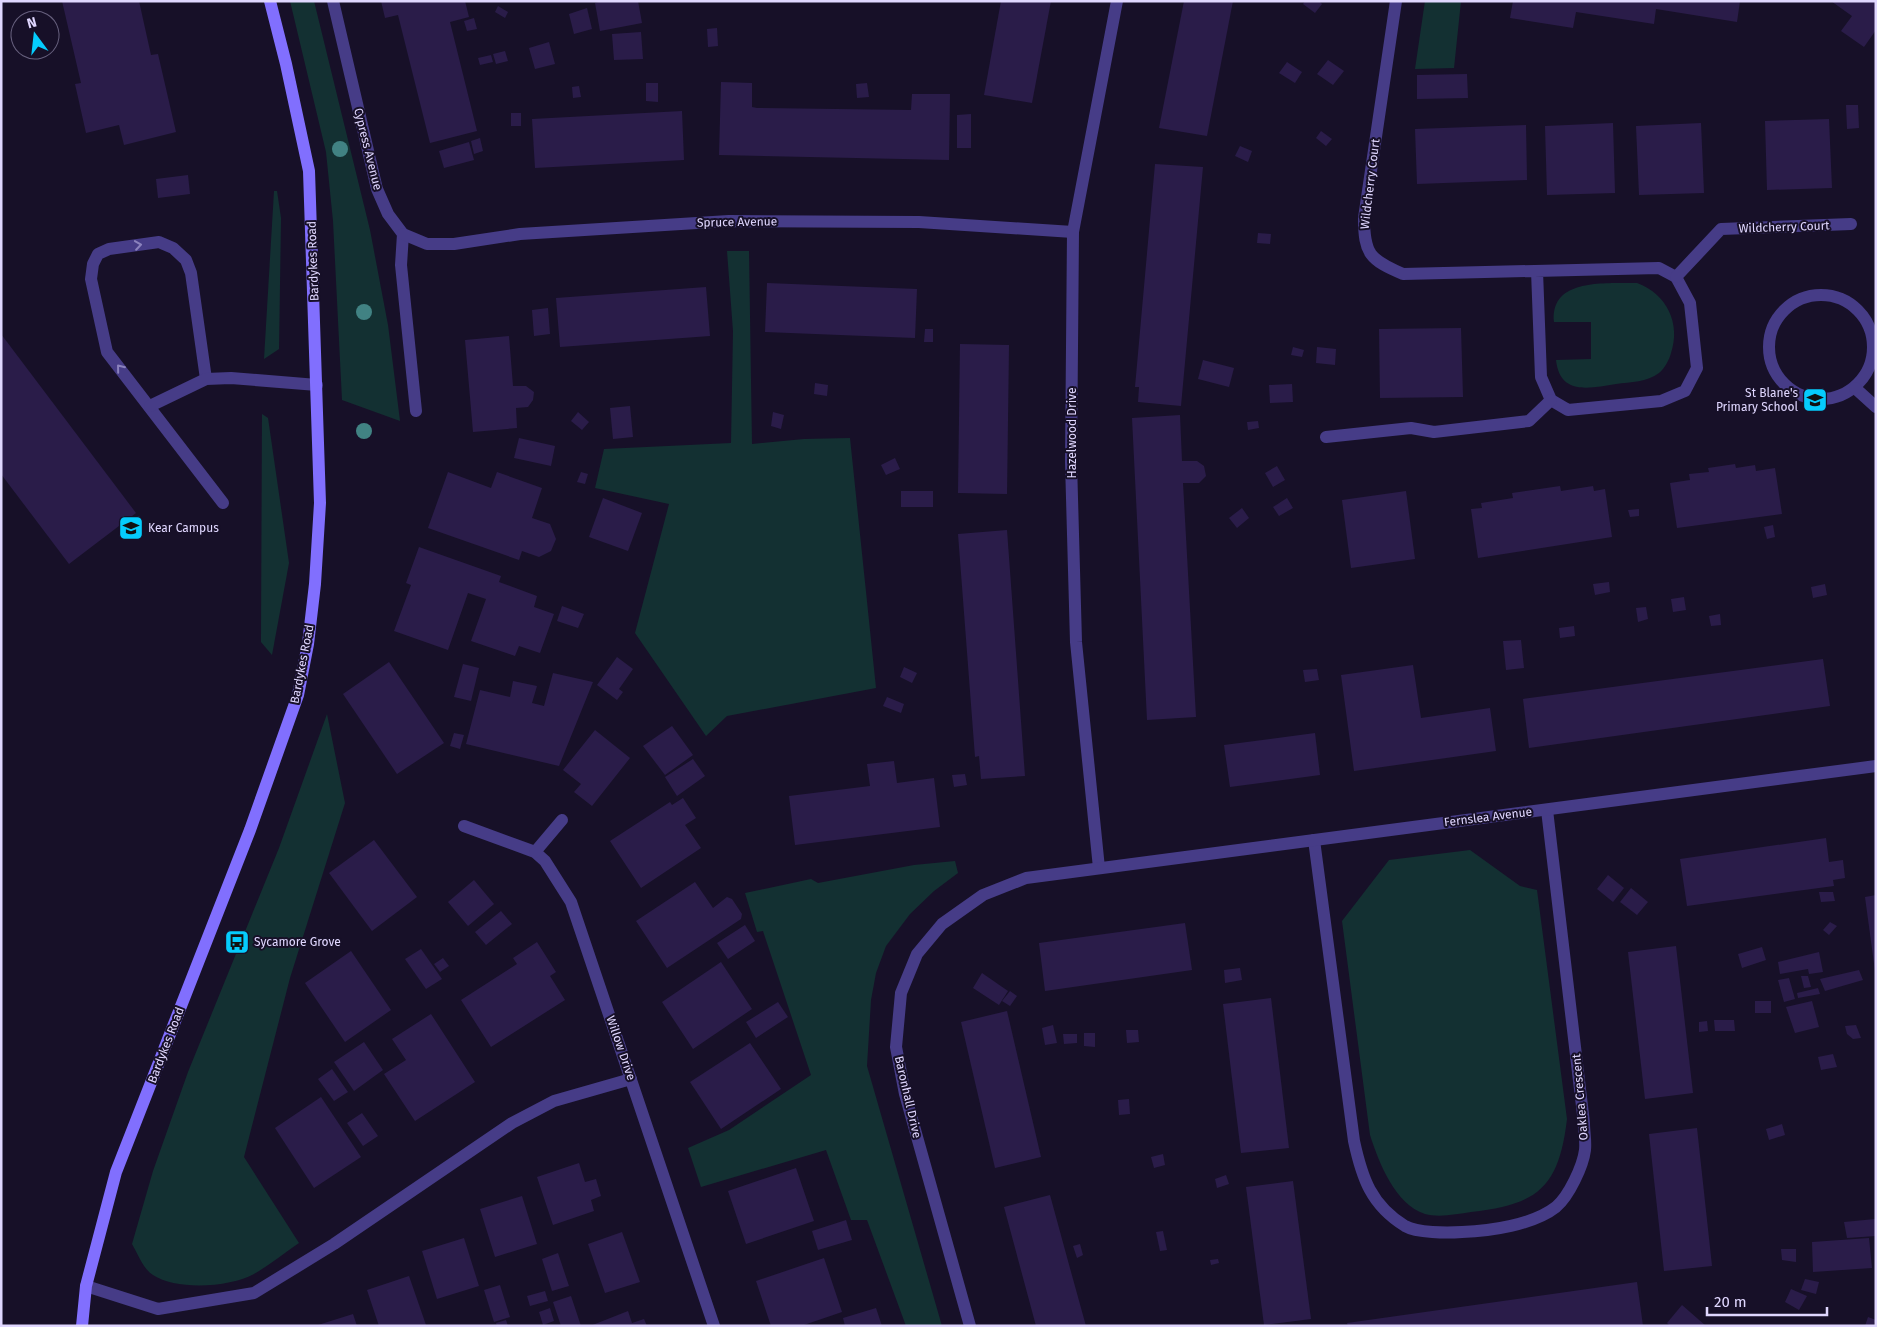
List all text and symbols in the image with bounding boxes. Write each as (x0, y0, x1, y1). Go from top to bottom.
north arrow (10, 10, 60, 60)
text: N (25, 14, 38, 32)
street label: Cypress Avenue (351, 107, 385, 191)
street label: Wildcherry Court (1358, 137, 1383, 230)
street label: Spruce Avenue (697, 214, 777, 230)
street label: Wildcherry Court (1738, 218, 1830, 236)
street label: Bardykes Road (305, 221, 321, 301)
one-way arrow (134, 241, 143, 251)
one-way arrow (117, 365, 125, 374)
place label: St Blane's Primary School (1716, 386, 1798, 414)
street label: Hazelwood Drive (1065, 387, 1079, 479)
school or university icon: St Blane's Primary School (1802, 387, 1828, 413)
school or university icon: Kear Campus (118, 515, 144, 541)
place label: Kear Campus (148, 521, 219, 535)
street label: Bardykes Road (287, 623, 317, 705)
street label: Fernslea Avenue (1443, 805, 1533, 829)
bus stop icon: Sycamore Grove (224, 929, 250, 955)
place label: Sycamore Grove (254, 935, 341, 949)
street label: Bardykes Road (145, 1005, 187, 1085)
street label: Willow Drive (603, 1014, 639, 1082)
street label: Oaklea Crescent (1569, 1052, 1591, 1141)
street label: Baronhall Drive (892, 1055, 924, 1139)
scale bar (1707, 1284, 1827, 1316)
text: 20 m (1714, 1293, 1747, 1311)

